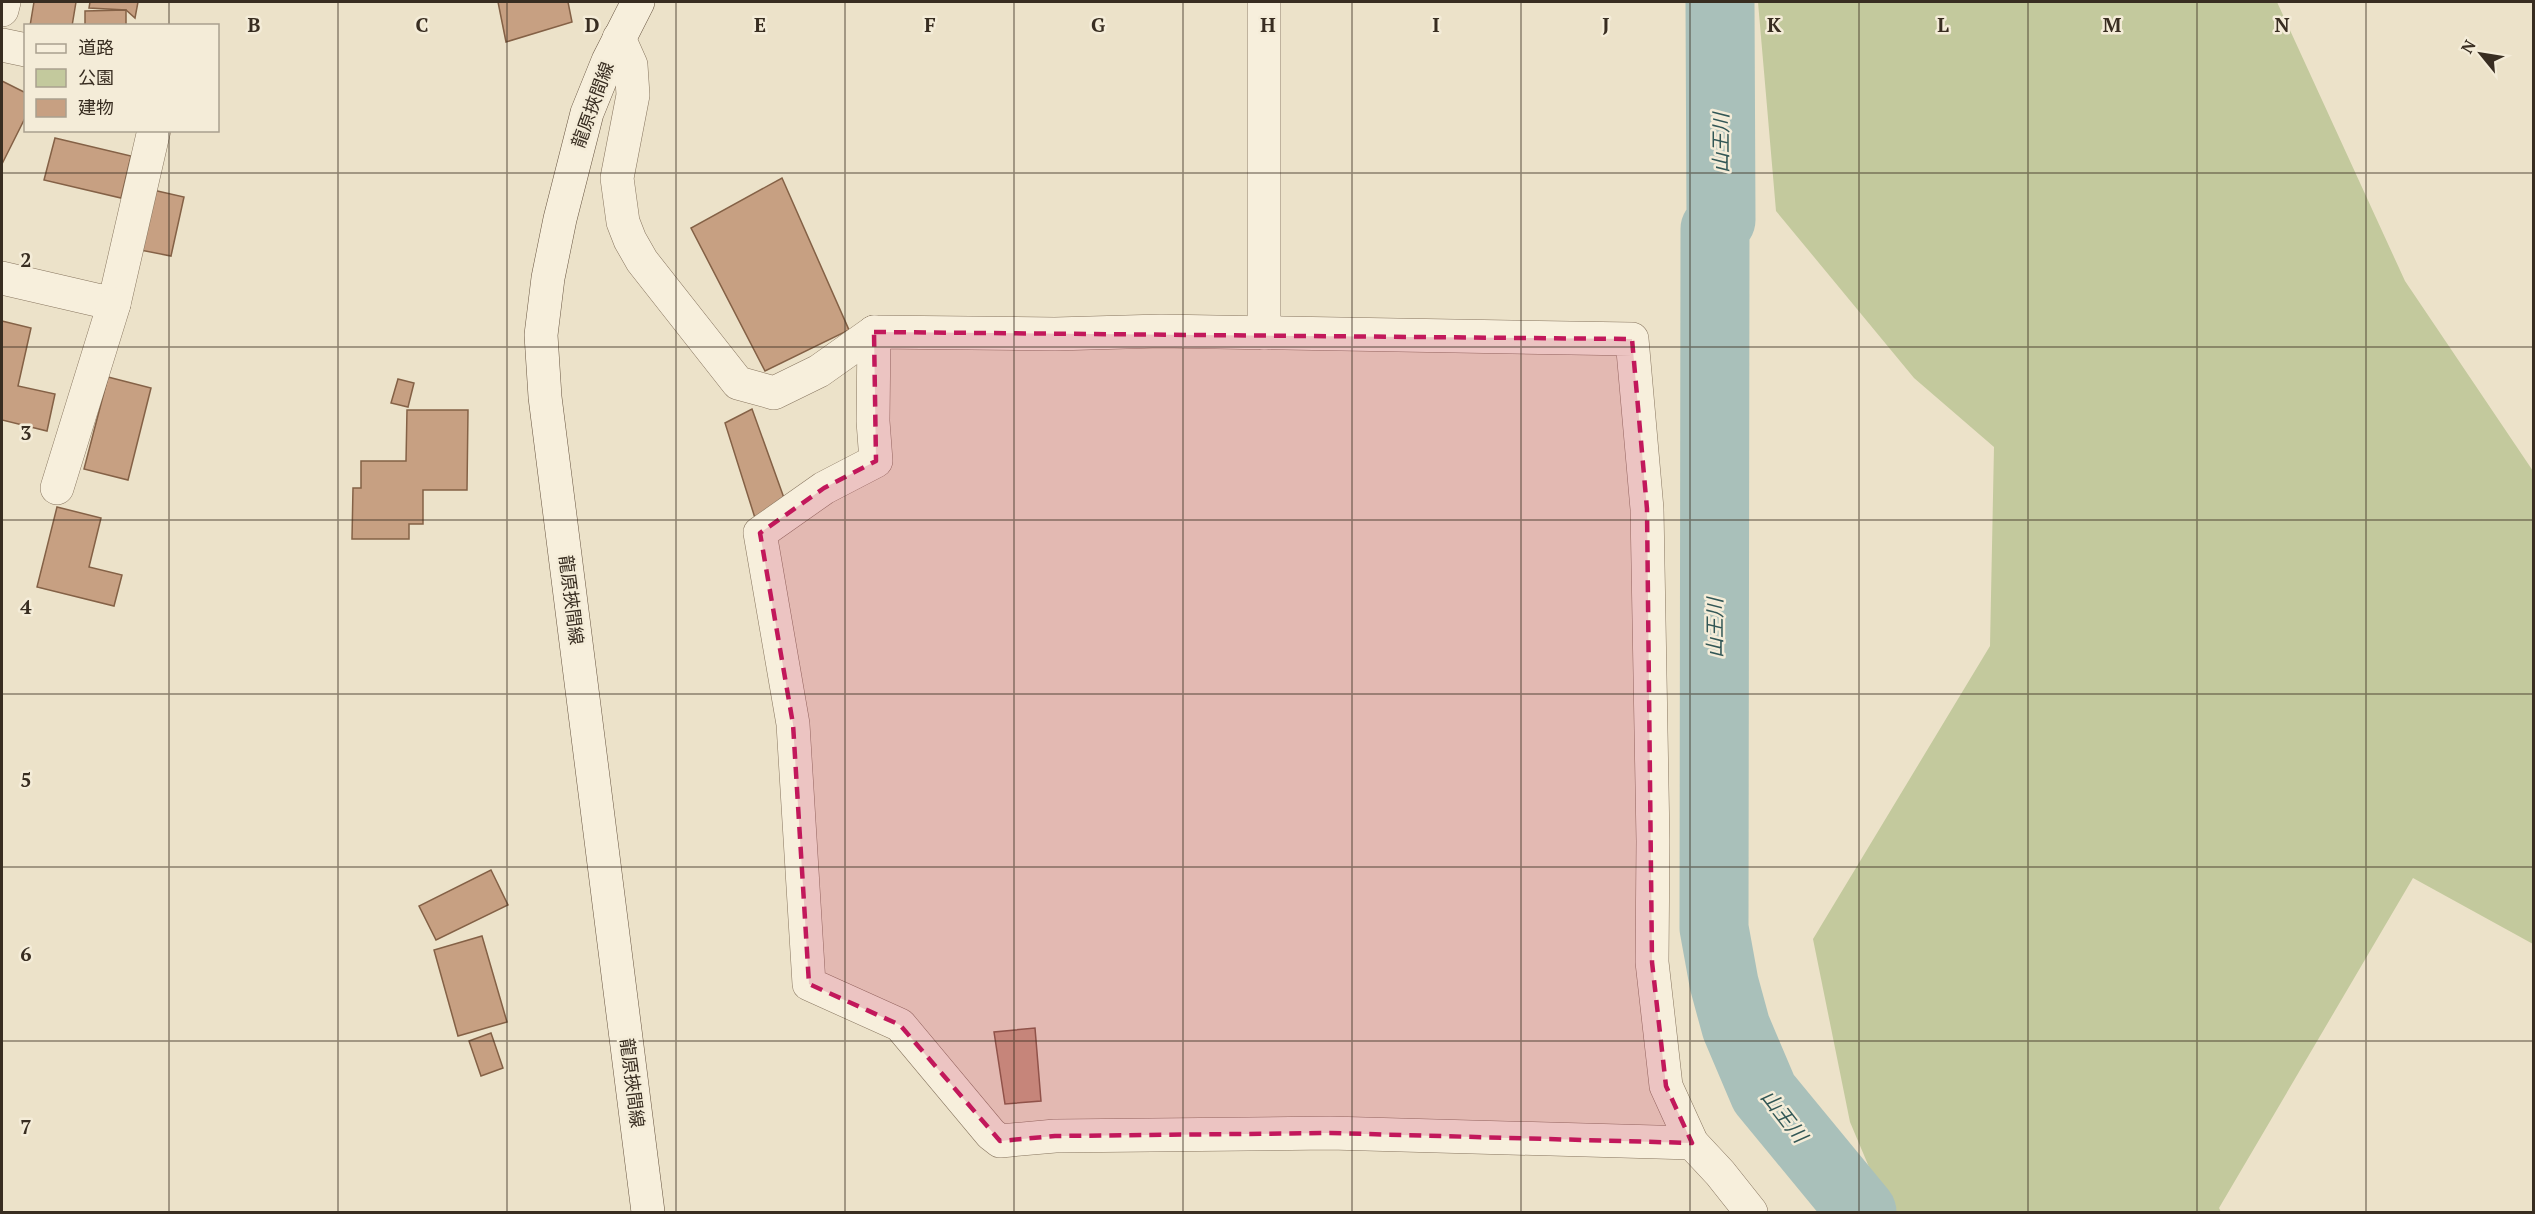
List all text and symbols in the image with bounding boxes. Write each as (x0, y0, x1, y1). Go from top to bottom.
text: B (248, 11, 261, 38)
text: C (415, 11, 429, 38)
text: D (585, 11, 599, 38)
text: E (754, 11, 766, 38)
text: F (924, 11, 936, 38)
text: G (1091, 11, 1105, 38)
text: H (1260, 11, 1276, 38)
text: I (1432, 11, 1440, 38)
text: J (1602, 11, 1610, 38)
text: K (1767, 11, 1782, 38)
text: L (1937, 11, 1949, 38)
text: M (2103, 11, 2122, 38)
text: N (2274, 11, 2290, 38)
legend (24, 24, 219, 132)
north arrow (2451, 24, 2511, 84)
text: 道路 (78, 35, 114, 59)
text: N (2455, 36, 2481, 57)
street label: 龍原挾間線 (565, 58, 619, 151)
text: 公園 (78, 65, 114, 89)
text: 建物 (78, 95, 114, 119)
water label: 山王川 (1707, 111, 1734, 173)
text: 2 (20, 246, 32, 273)
text: 3 (20, 419, 32, 446)
street label: 龍原挾間線 (555, 554, 589, 646)
text: 4 (20, 593, 32, 620)
water label: 山王川 (1701, 596, 1728, 658)
text: 5 (20, 766, 32, 793)
text: 6 (20, 940, 32, 967)
street label: 龍原挾間線 (616, 1037, 650, 1129)
water label: 山王川 (1755, 1084, 1815, 1149)
text: 7 (20, 1113, 32, 1140)

